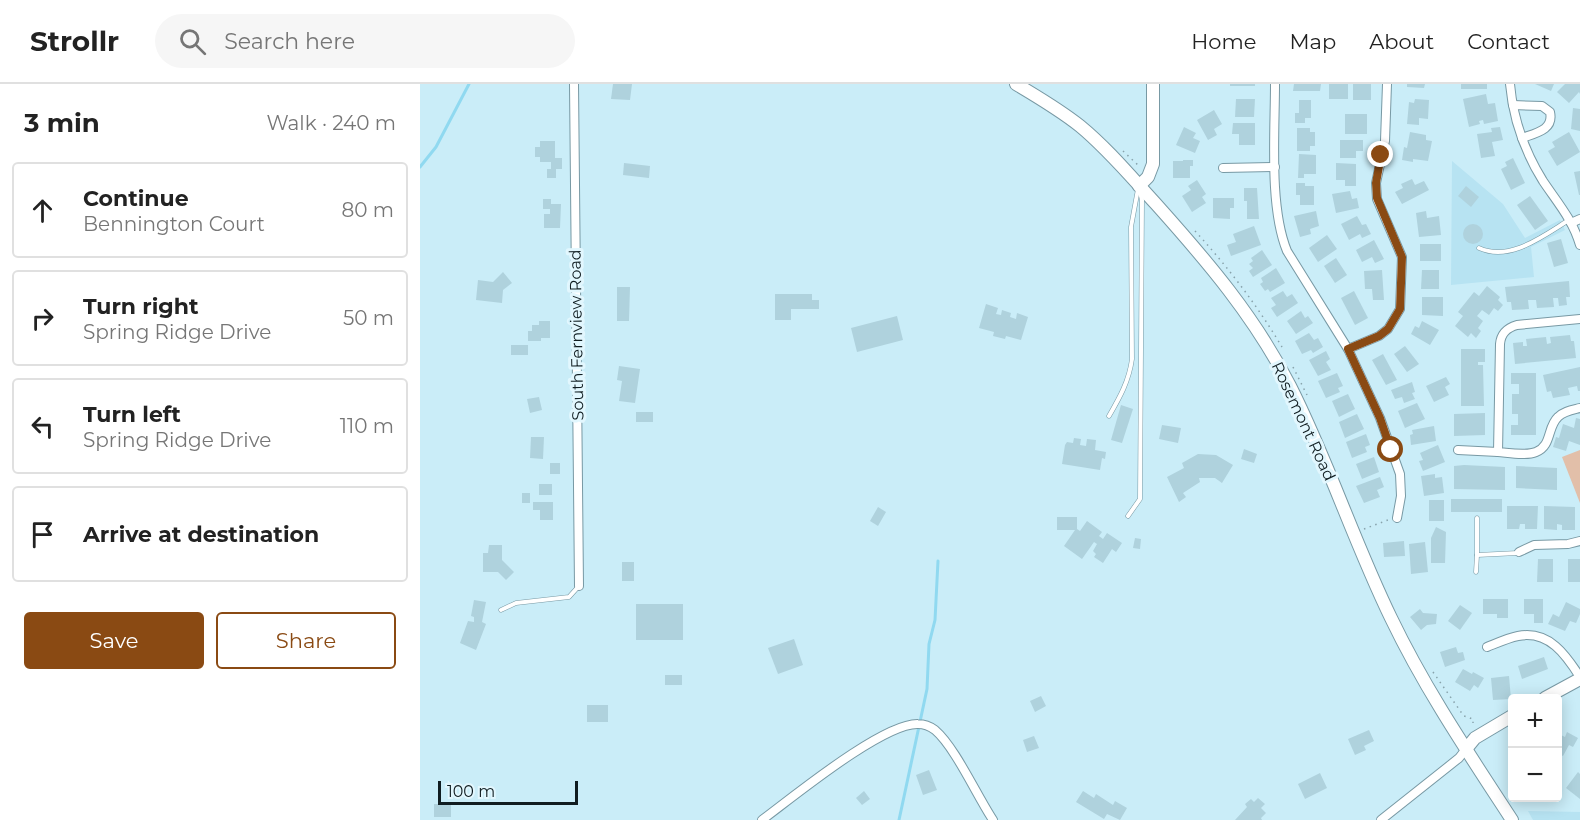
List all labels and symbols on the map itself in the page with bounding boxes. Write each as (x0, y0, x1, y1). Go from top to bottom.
route end (1367, 141, 1393, 167)
street label: South Fernview Road (566, 249, 587, 421)
street label: Rosemont Road (1268, 359, 1340, 484)
route start (1377, 436, 1403, 462)
scale bar (438, 778, 578, 806)

